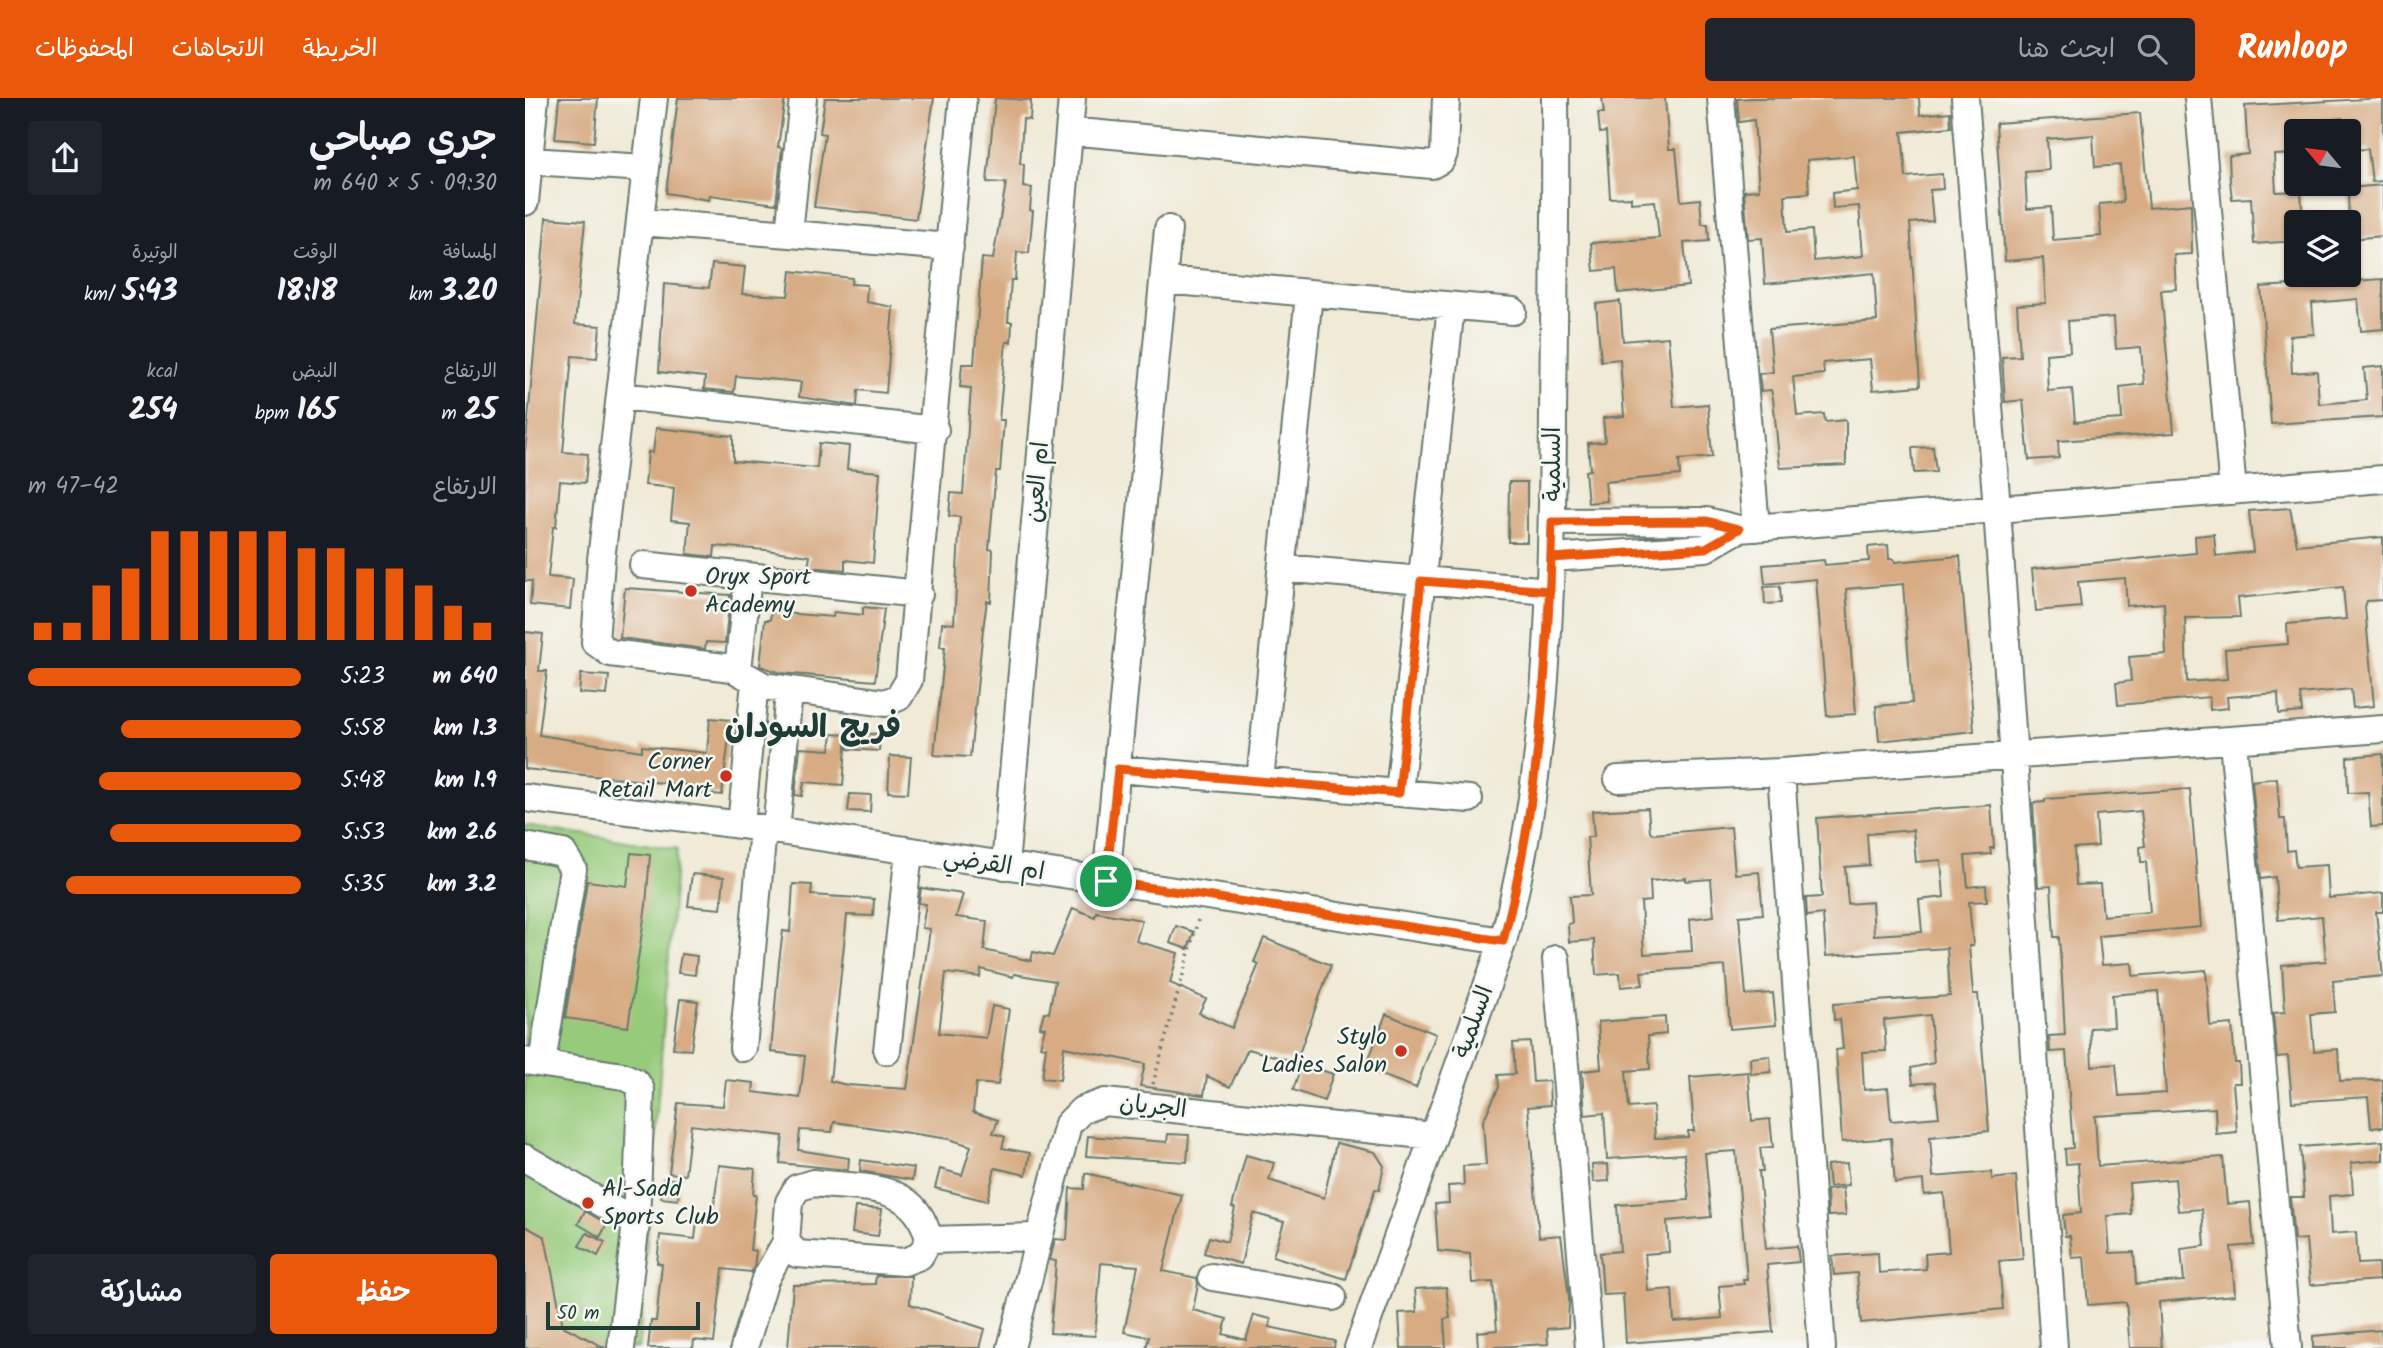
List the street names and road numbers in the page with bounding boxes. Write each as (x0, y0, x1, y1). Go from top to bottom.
street label: السلمية (1534, 427, 1573, 501)
street label: ام العين (1015, 440, 1061, 524)
street label: ام القرضي (941, 838, 1047, 892)
street label: السلمية (1443, 980, 1505, 1064)
street label: الجريان (1117, 1084, 1189, 1130)

